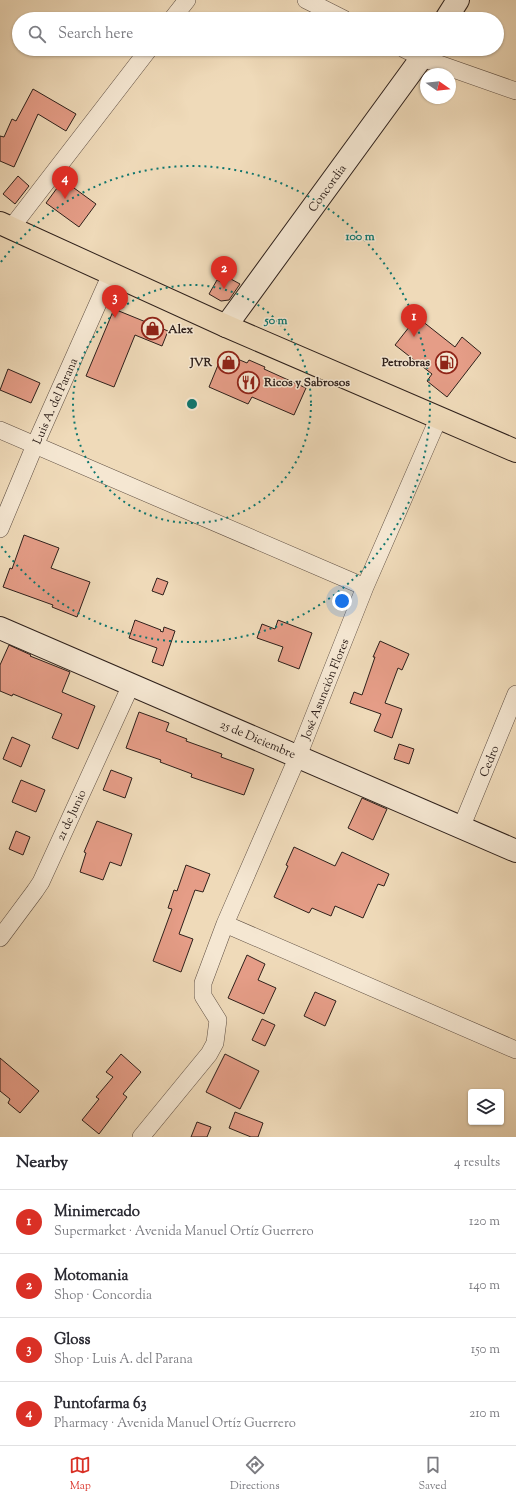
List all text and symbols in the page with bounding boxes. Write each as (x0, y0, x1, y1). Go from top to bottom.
search box (12, 12, 504, 56)
icon: search (26, 23, 48, 45)
text: Search here (58, 24, 133, 45)
north arrow (420, 68, 456, 104)
street label: Concordia (304, 161, 352, 216)
pin: 4 (52, 166, 78, 199)
text: 100 m (344, 228, 375, 246)
pin: 2 (211, 256, 237, 289)
pin: 3 (102, 285, 128, 318)
pin: 1 (401, 304, 427, 337)
text: 50 m (264, 312, 288, 330)
shop icon: Alex (139, 316, 165, 342)
place label: Alex (167, 321, 193, 339)
shop icon: JVR (215, 349, 241, 375)
fuel station icon: Petrobras (433, 349, 459, 375)
place label: JVR (189, 354, 212, 372)
place label: Petrobras (381, 354, 430, 372)
street label: Luis A. del Parana (29, 355, 83, 447)
restaurant icon: Ricos y Sabrosos (235, 369, 261, 395)
place label: Ricos y Sabrosos (263, 374, 350, 392)
centre of rings (185, 397, 199, 411)
your location (332, 591, 352, 611)
street label: José Asunción Flores (297, 636, 355, 744)
street label: 25 de Diciembre (217, 716, 299, 764)
street label: Cedro (475, 742, 505, 780)
street label: 21 de Junio (52, 787, 92, 844)
map controls (468, 1089, 504, 1125)
button: layers (468, 1089, 504, 1125)
text: Nearby (16, 1151, 68, 1175)
text: 4 results (454, 1154, 500, 1172)
text: Minimercado (54, 1202, 140, 1223)
text: 1 (27, 1213, 31, 1231)
text: 120 m (469, 1213, 500, 1231)
text: Supermarket · Avenida Manuel Ortíz Guerrero (54, 1223, 314, 1241)
text: Motomania (54, 1266, 128, 1287)
text: 2 (26, 1277, 32, 1295)
text: 140 m (469, 1277, 500, 1295)
text: Shop · Concordia (54, 1287, 152, 1305)
text: Gloss (54, 1330, 90, 1351)
text: 3 (26, 1341, 32, 1359)
text: 150 m (471, 1341, 500, 1359)
text: Shop · Luis A. del Parana (54, 1351, 193, 1369)
text: Puntofarma 63 (54, 1394, 146, 1415)
text: 4 (26, 1405, 32, 1423)
text: 210 m (469, 1405, 500, 1423)
text: Pharmacy · Avenida Manuel Ortíz Guerrero (54, 1415, 296, 1433)
tab: Map (69, 1454, 91, 1494)
tab: Directions (230, 1454, 280, 1494)
tab: Saved (418, 1454, 447, 1494)

